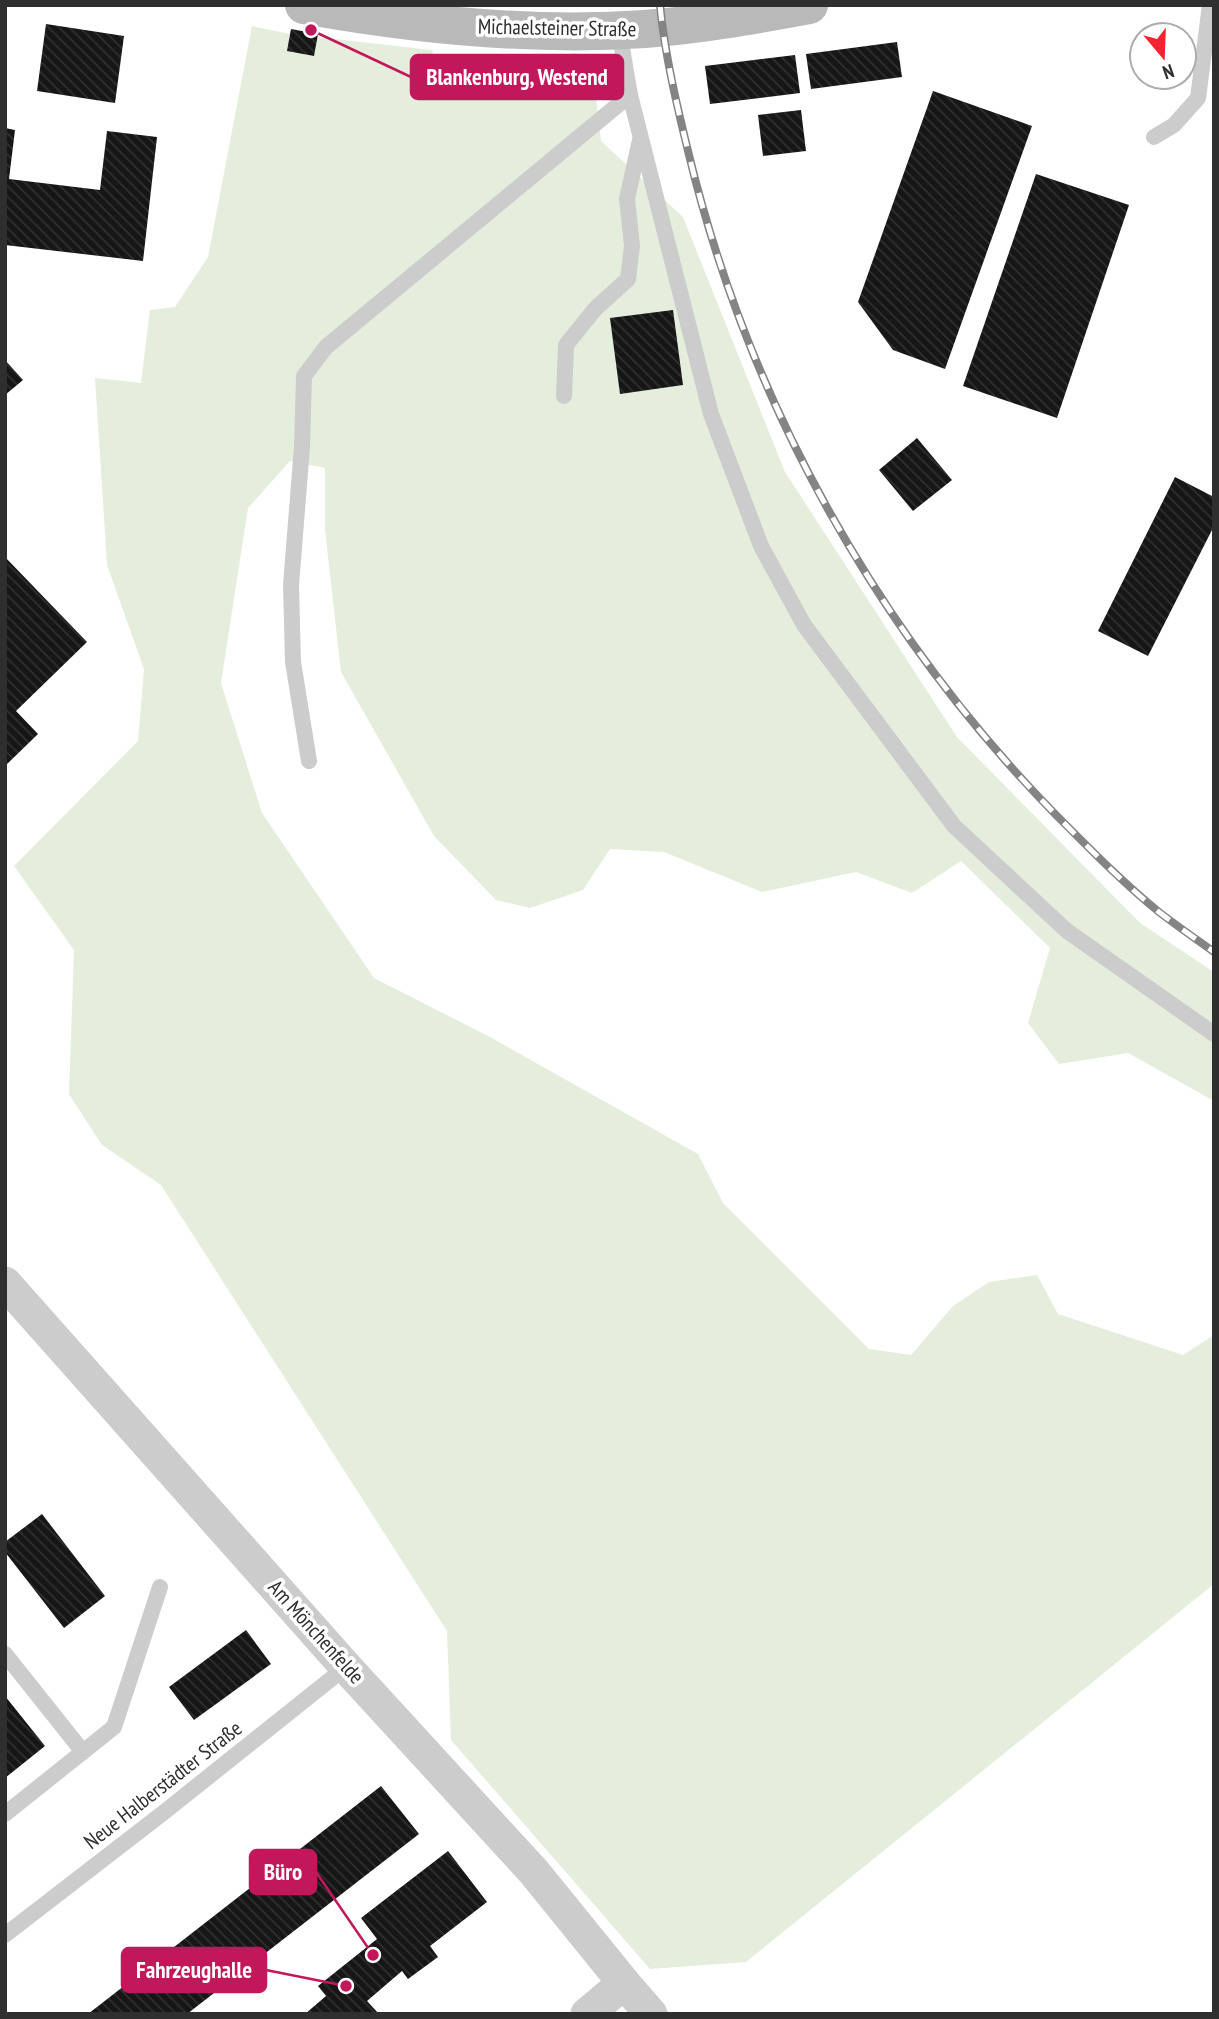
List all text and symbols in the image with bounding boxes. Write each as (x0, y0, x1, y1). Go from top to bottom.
street label: Michaelsteiner Straße (478, 13, 636, 42)
north arrow (1128, 21, 1198, 91)
callout: Blankenburg, Westend (411, 55, 623, 99)
text: N (1160, 59, 1177, 85)
text: Blankenburg, Westend (426, 62, 608, 91)
street label: Am Mönchenfelde (263, 1574, 370, 1689)
street label: Neue Halberstädter Straße (78, 1715, 247, 1855)
callout: Büro (250, 1850, 316, 1894)
text: Büro (264, 1857, 302, 1886)
callout: Fahrzeughalle (122, 1948, 266, 1992)
text: Fahrzeughalle (136, 1955, 252, 1984)

